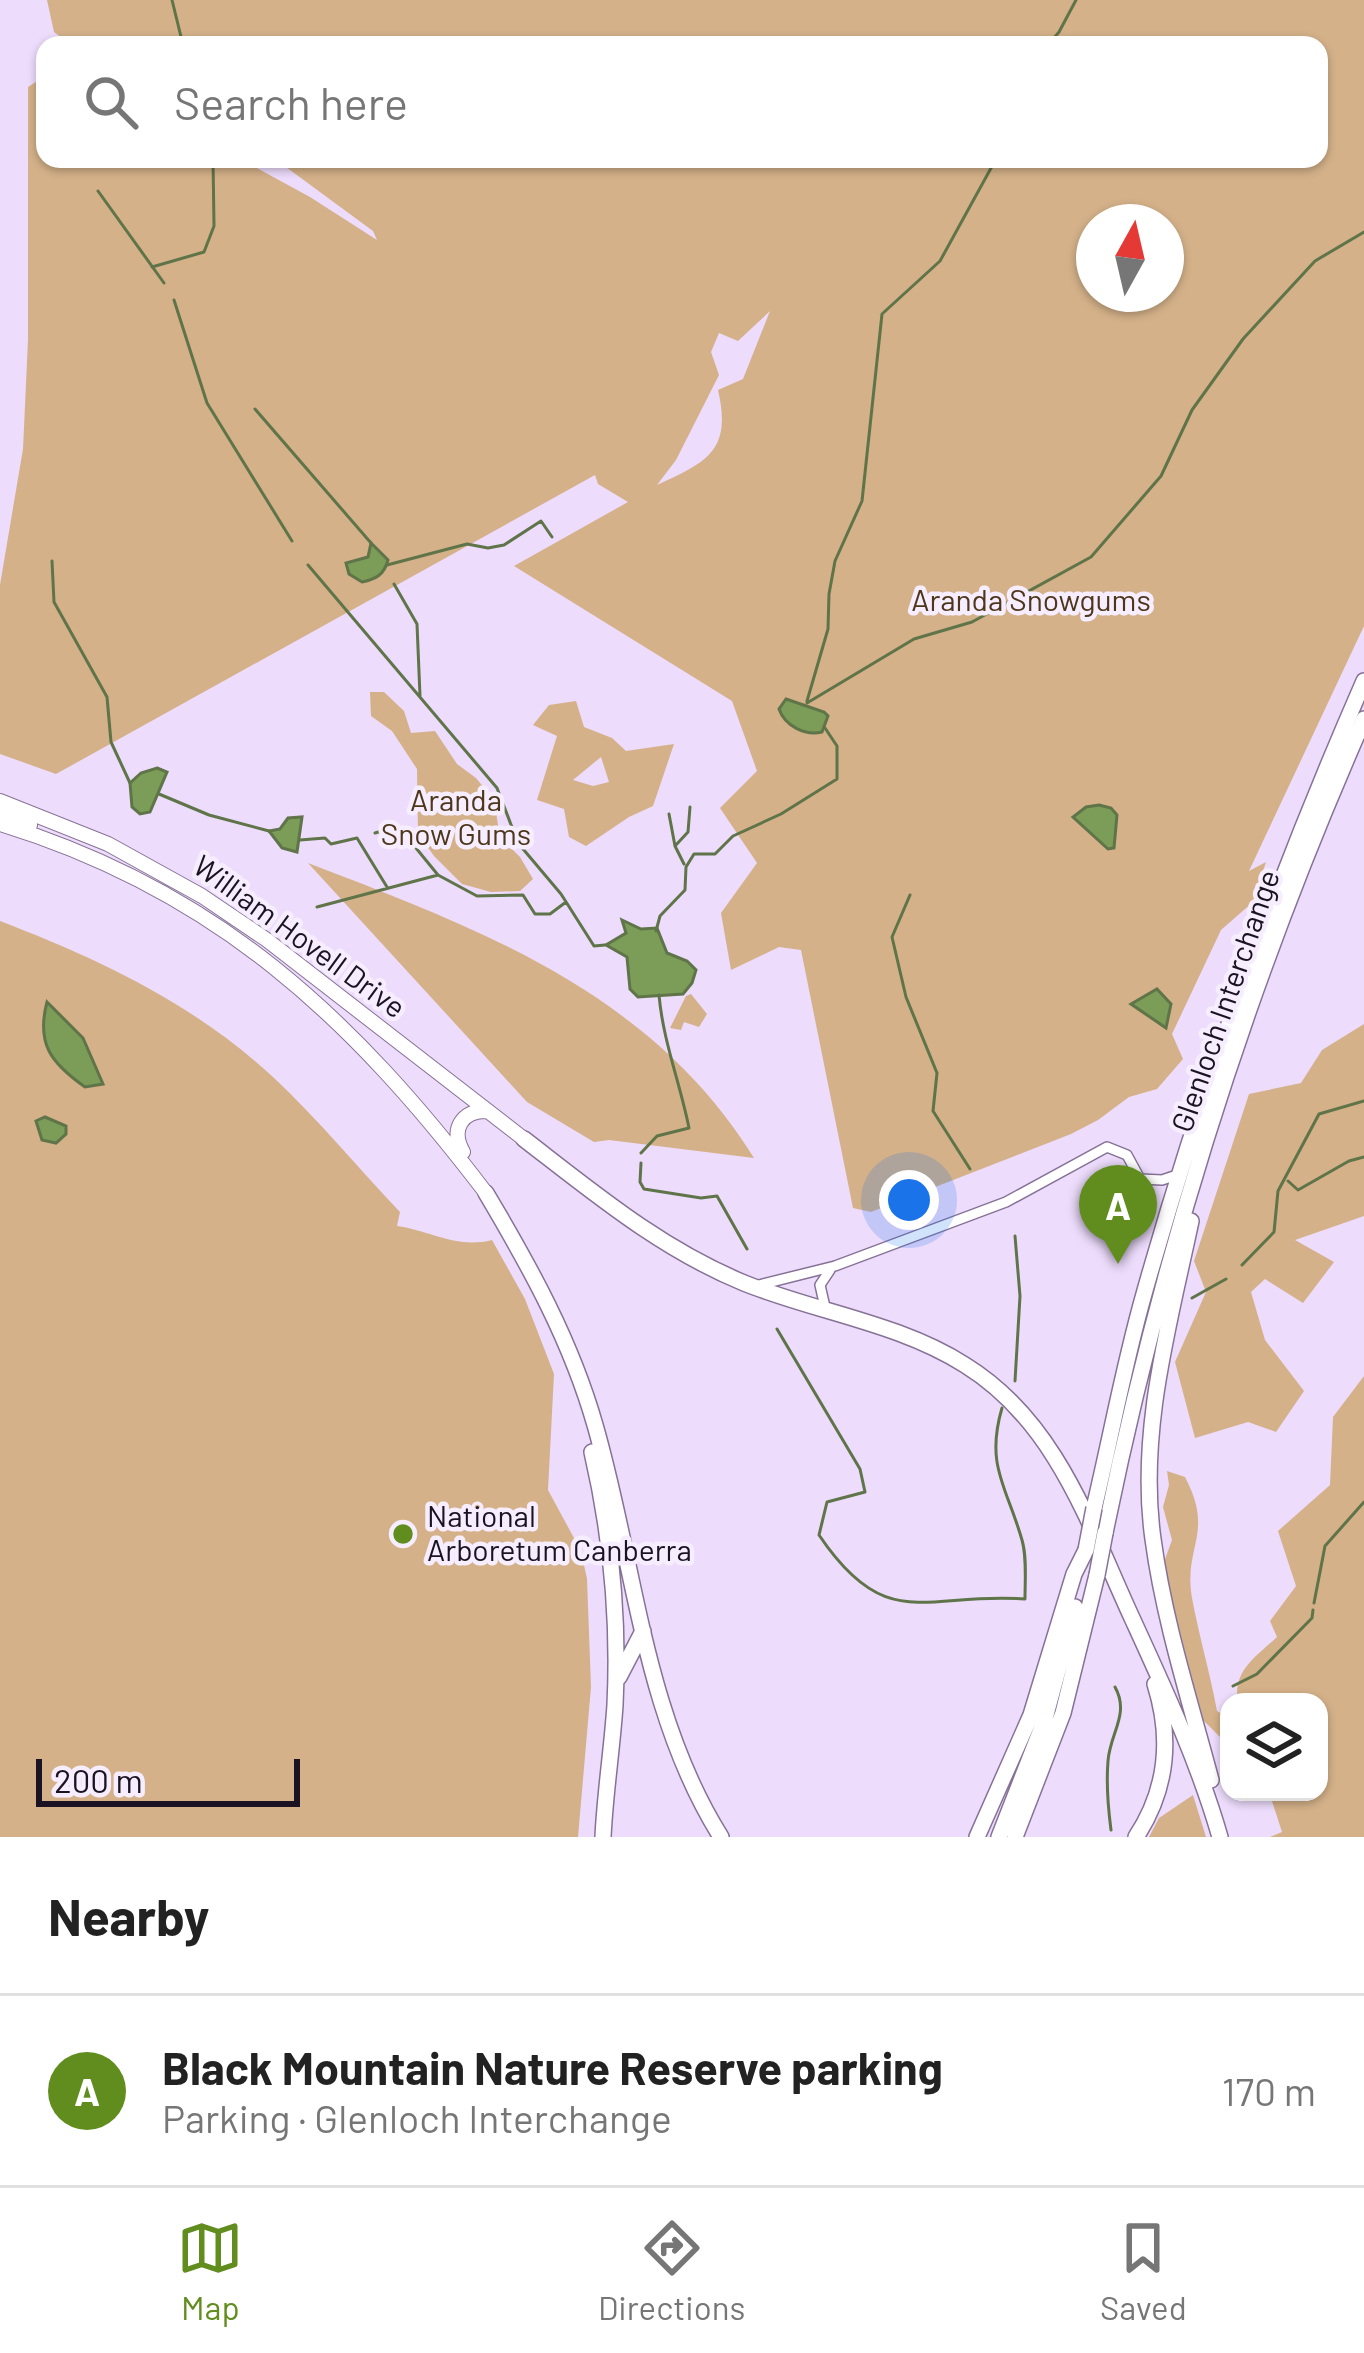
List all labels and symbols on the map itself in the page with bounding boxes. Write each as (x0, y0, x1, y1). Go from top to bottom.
north arrow (1076, 204, 1184, 312)
park label: Aranda Snowgums (911, 581, 1151, 617)
park label: Aranda Snow Gums (381, 781, 531, 851)
street label: William Hovell Drive (187, 846, 413, 1024)
street label: Glenloch Interchange (1162, 865, 1286, 1136)
pin: A (1079, 1165, 1157, 1264)
your location (879, 1170, 939, 1230)
place label: National Arboretum Canberra (427, 1497, 692, 1567)
marker: National Arboretum Canberra (390, 1521, 416, 1547)
scale bar (36, 1753, 300, 1806)

